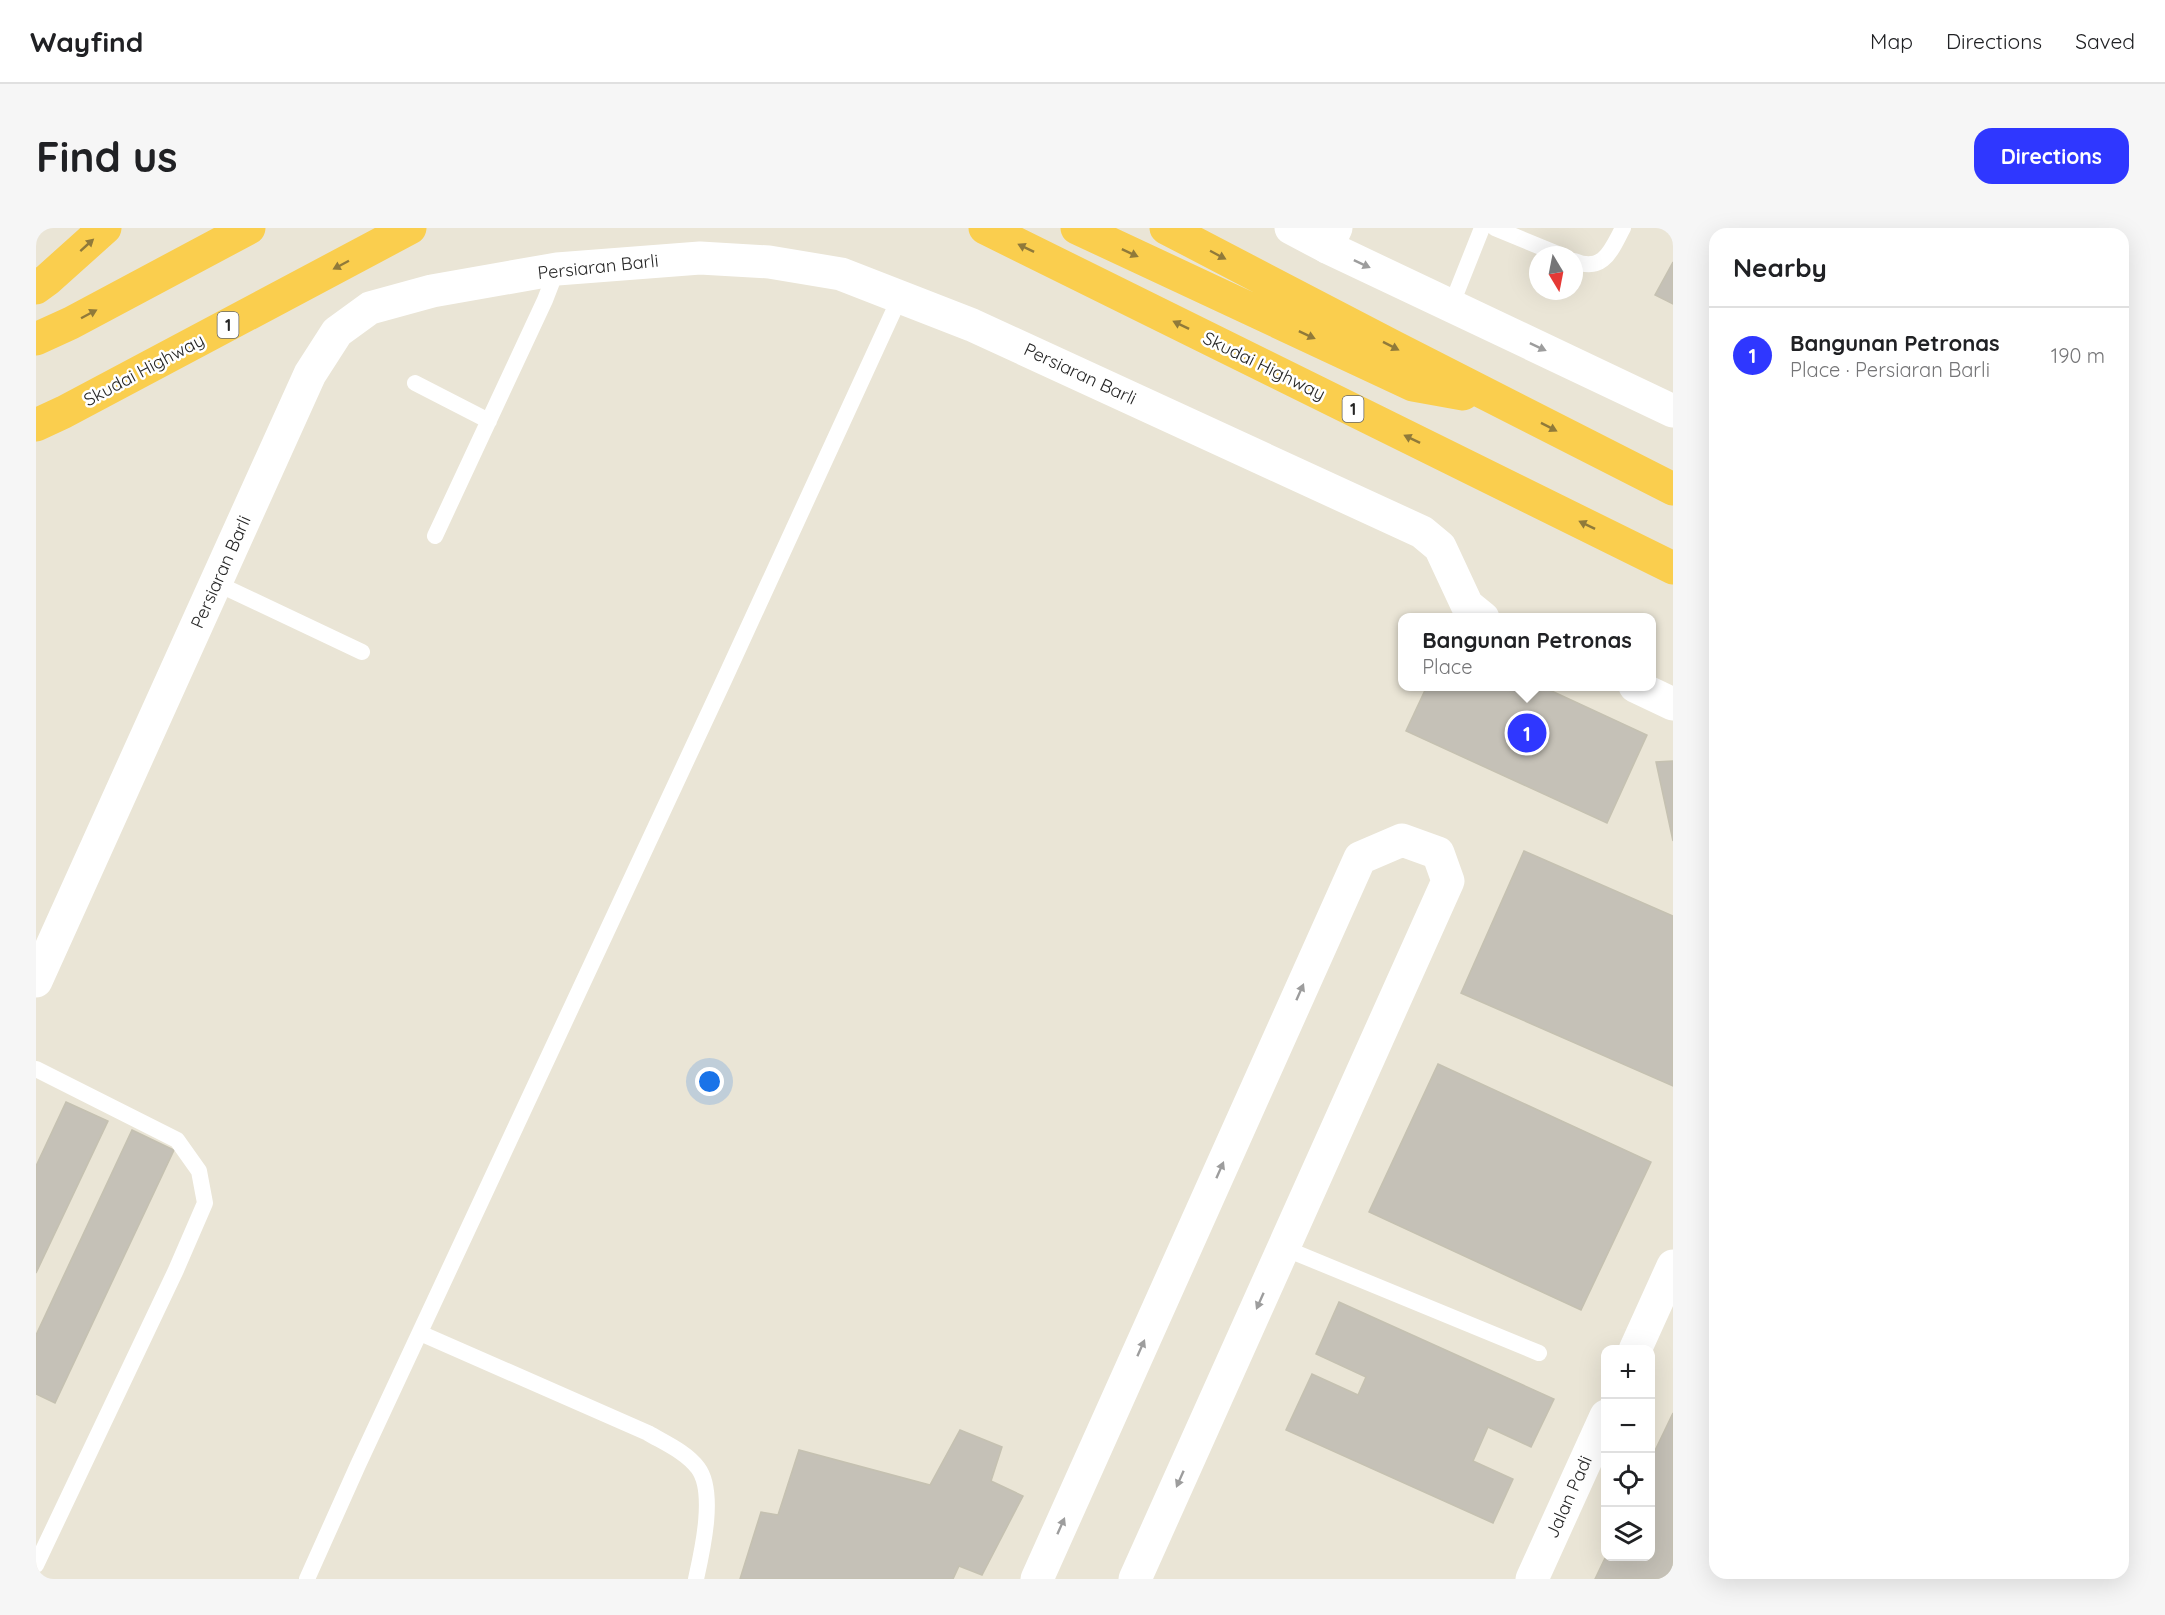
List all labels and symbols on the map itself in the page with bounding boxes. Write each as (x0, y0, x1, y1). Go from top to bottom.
one-way arrow (79, 238, 94, 252)
one-way arrow (1017, 243, 1034, 253)
north arrow (1529, 246, 1583, 300)
one-way arrow (1122, 248, 1139, 257)
street label: Persiaran Barli (536, 249, 659, 284)
one-way arrow (1210, 250, 1227, 260)
one-way arrow (1354, 259, 1371, 268)
one-way arrow (332, 260, 349, 270)
one-way arrow (81, 309, 98, 319)
road number: 1 (218, 312, 238, 338)
one-way arrow (1172, 320, 1189, 329)
street label: Skudai Highway (1199, 326, 1329, 405)
street label: Skudai Highway (79, 328, 208, 411)
one-way arrow (1298, 331, 1315, 340)
street label: Persiaran Barli (1020, 337, 1140, 410)
one-way arrow (1383, 341, 1400, 351)
one-way arrow (1530, 343, 1547, 352)
road number: 1 (1342, 396, 1364, 422)
one-way arrow (1541, 422, 1558, 431)
one-way arrow (1403, 434, 1421, 444)
street label: Persiaran Barli (185, 512, 256, 632)
one-way arrow (1578, 520, 1595, 530)
pin: 1 (1508, 710, 1546, 756)
one-way arrow (1296, 983, 1305, 1000)
your location (695, 1067, 724, 1096)
one-way arrow (1216, 1161, 1225, 1178)
one-way arrow (1255, 1293, 1265, 1311)
one-way arrow (1136, 1339, 1145, 1356)
street label: Jalan Padi (1540, 1452, 1597, 1542)
one-way arrow (1175, 1471, 1185, 1489)
one-way arrow (1056, 1516, 1066, 1534)

